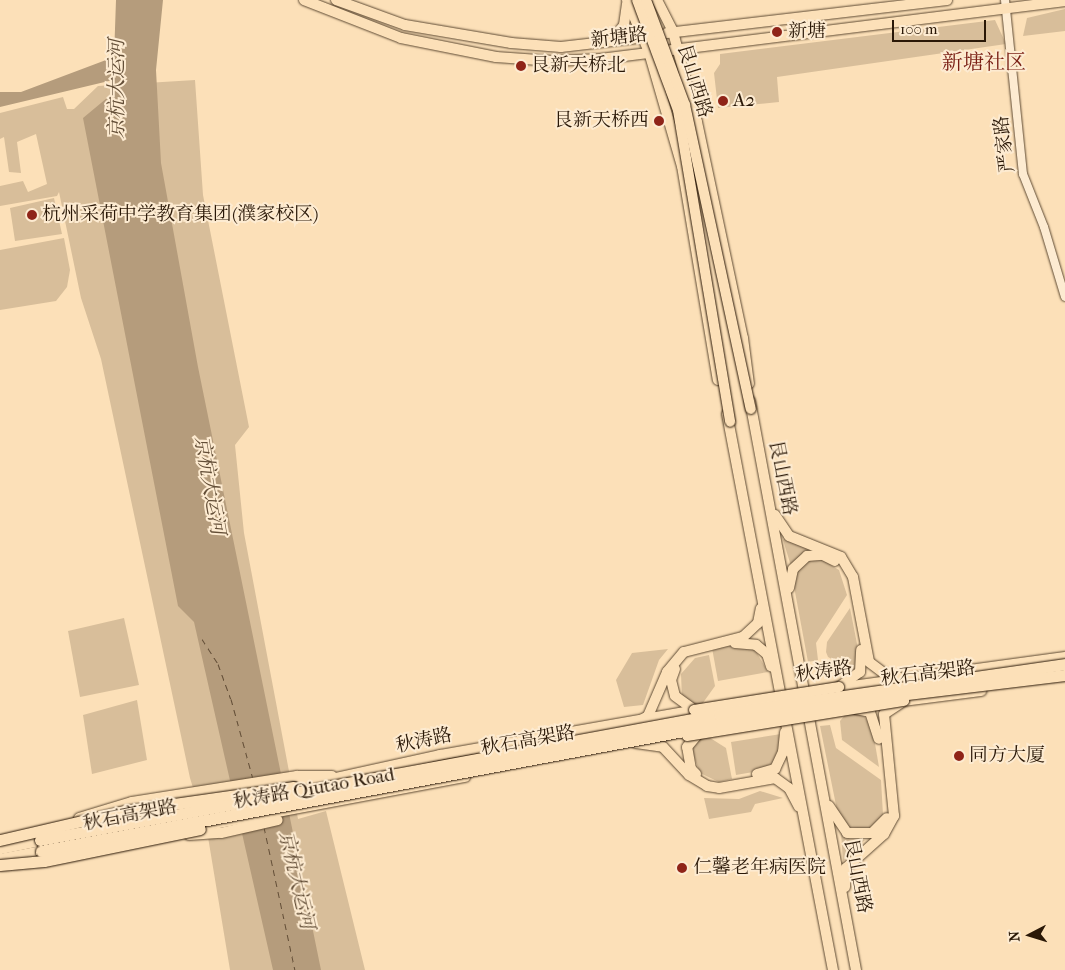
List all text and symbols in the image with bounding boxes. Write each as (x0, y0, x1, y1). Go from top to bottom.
scale bar (895, 10, 989, 42)
text: 100 m (900, 20, 938, 38)
place label: 新塘 (788, 21, 826, 43)
street label: 新塘路 (589, 24, 649, 52)
marker: 新塘 (770, 25, 784, 39)
water label: 京杭大运河 (104, 39, 128, 139)
street label: 艮山西路 (672, 41, 716, 121)
district label: 新塘社区 (942, 49, 1026, 75)
place label: 艮新天桥北 (531, 55, 626, 77)
marker: 艮新天桥北 (515, 60, 527, 72)
place label: A2 (733, 90, 755, 112)
marker: A2 (717, 95, 729, 107)
place label: 艮新天桥西 (554, 110, 649, 132)
street label: 严家路 (990, 114, 1020, 174)
marker: 艮新天桥西 (653, 115, 665, 127)
place label: 杭州采荷中学教育集团(濮家校区) (42, 204, 319, 226)
marker: 杭州采荷中学教育集团(濮家校区) (26, 209, 38, 221)
water label: 京杭大运河 (189, 434, 231, 536)
street label: 艮山西路 (764, 439, 800, 517)
street label: 秋涛路 (794, 657, 854, 687)
street label: 秋石高架路 (879, 657, 977, 691)
street label: 秋石高架路 (479, 722, 577, 760)
street label: 秋涛路 (394, 724, 454, 758)
place label: 同方大厦 (969, 745, 1045, 767)
marker: 同方大厦 (953, 750, 965, 762)
street label: 秋涛路 Qiutao Road (232, 764, 396, 814)
street label: 秋石高架路 (81, 796, 179, 836)
water label: 京杭大运河 (274, 829, 320, 931)
street label: 艮山西路 (839, 837, 875, 915)
place label: 仁馨老年病医院 (693, 857, 826, 879)
marker: 仁馨老年病医院 (675, 861, 689, 875)
north arrow (1005, 910, 1055, 960)
text: N (1006, 930, 1023, 942)

